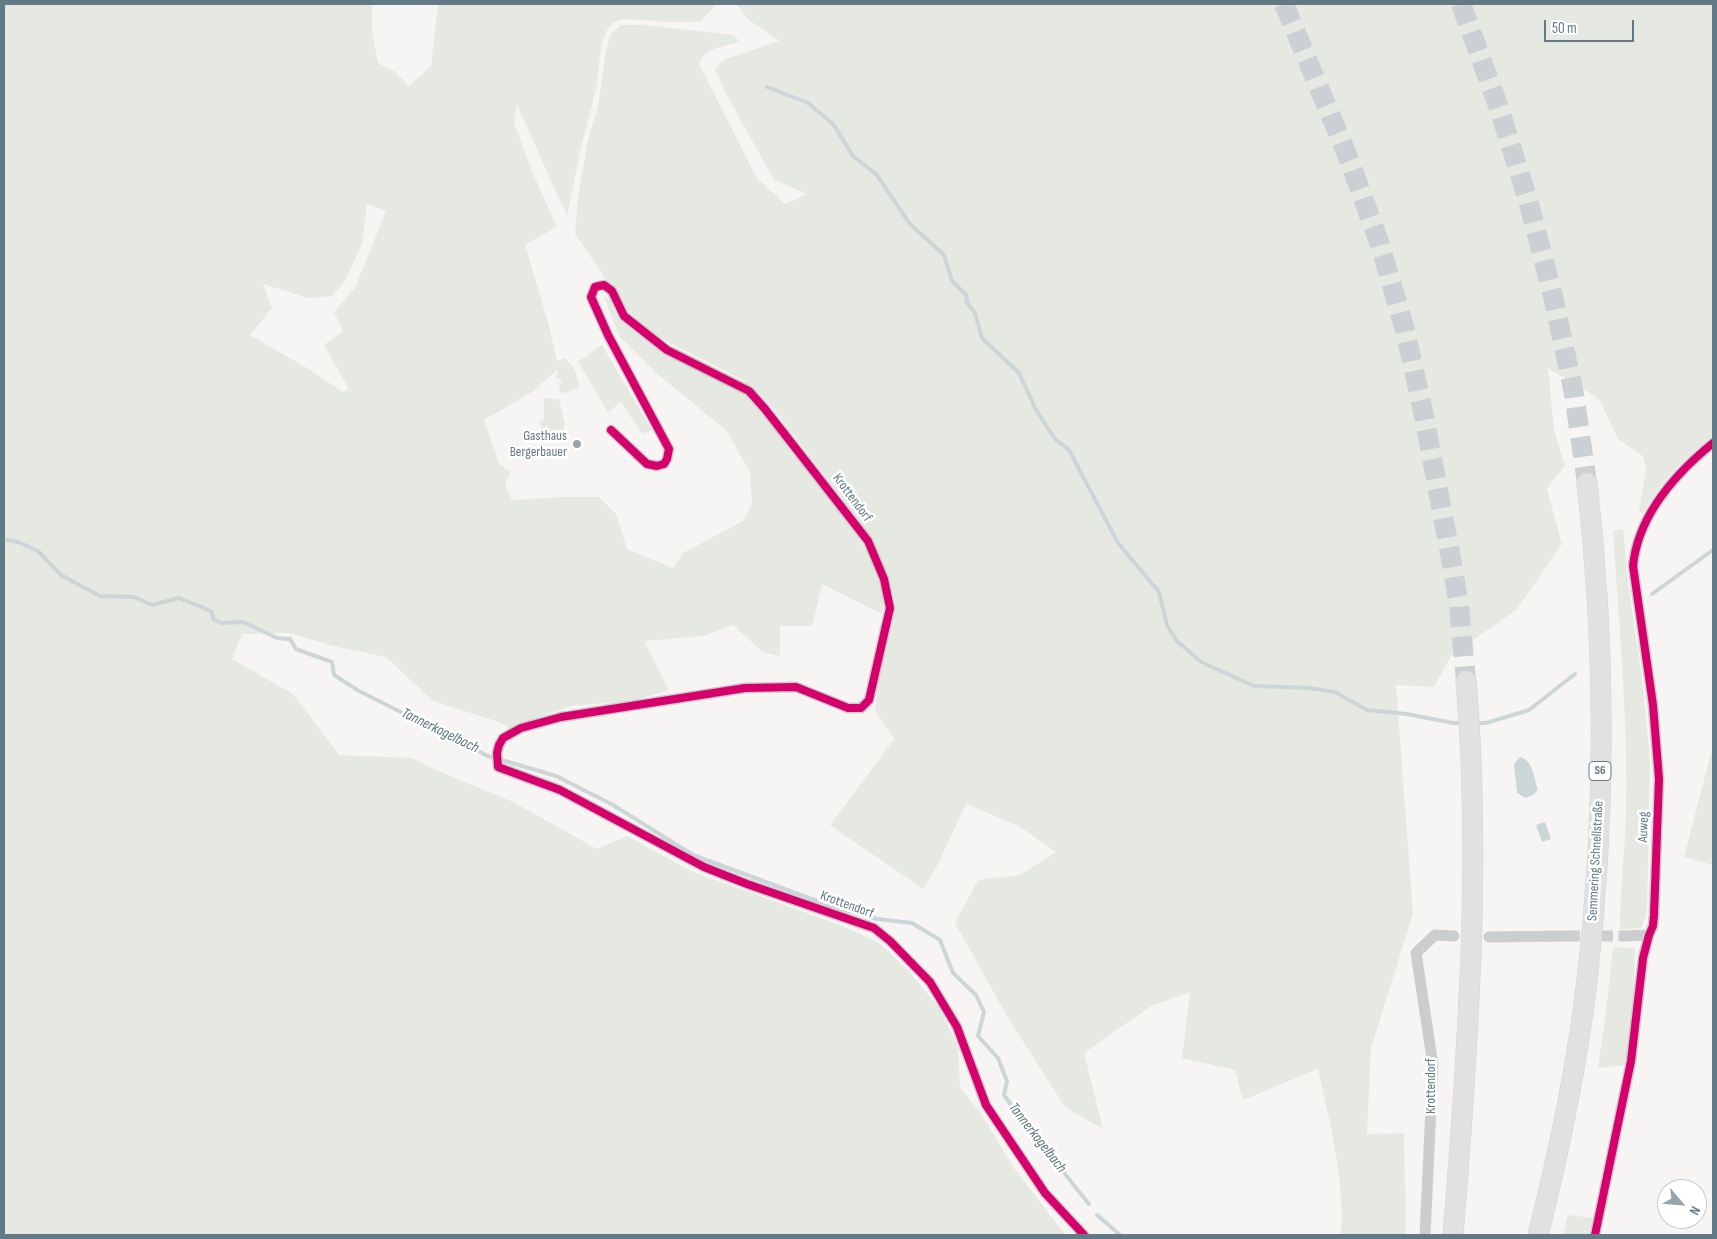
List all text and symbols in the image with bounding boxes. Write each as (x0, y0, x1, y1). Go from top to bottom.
scale bar (1547, 10, 1637, 42)
text: 50 m (1552, 19, 1577, 38)
place label: Gasthaus Bergerbauer (510, 428, 567, 461)
marker: Gasthaus Bergerbauer (571, 438, 583, 450)
street label: Krottendorf (829, 471, 875, 525)
water label: Tannerkogelbach (398, 704, 482, 758)
road number: S6 (1589, 761, 1611, 780)
street label: Semmering Schnellstraße (1584, 801, 1608, 921)
street label: Auweg (1635, 811, 1653, 843)
street label: Krottendorf (818, 888, 876, 922)
street label: Krottendorf (1423, 1058, 1439, 1114)
water label: Tannerkogelbach (1004, 1099, 1070, 1177)
north arrow (1657, 1179, 1707, 1229)
text: N (1686, 1203, 1704, 1218)

